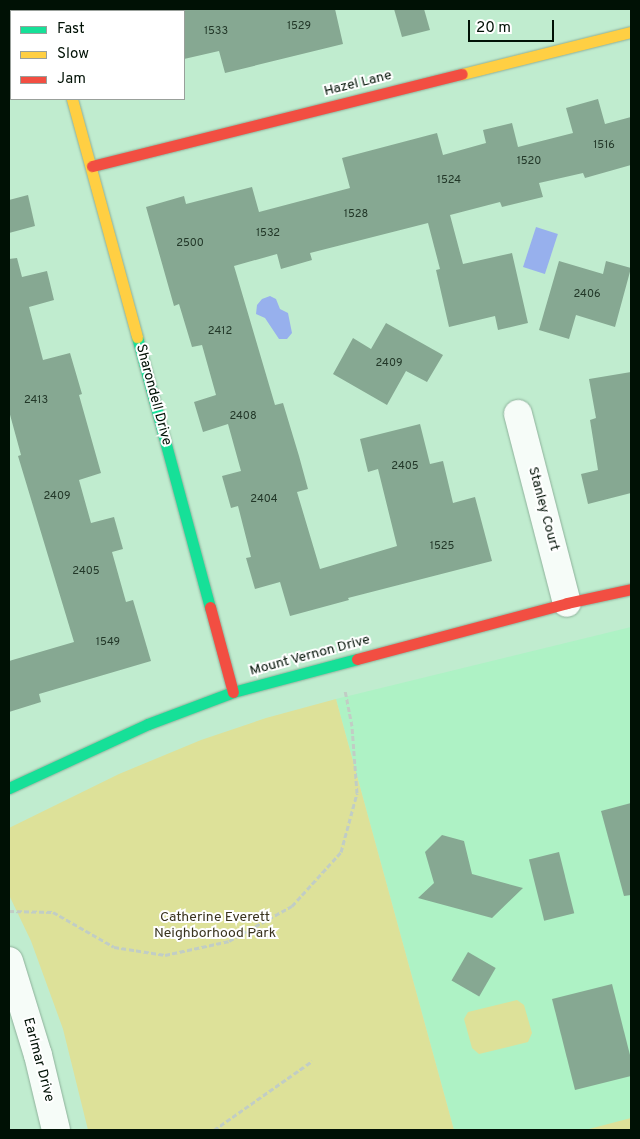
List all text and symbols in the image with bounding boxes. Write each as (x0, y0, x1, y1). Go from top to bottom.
legend (10, 10, 185, 100)
scale bar (470, 10, 556, 42)
house number: 1529 (287, 19, 311, 33)
text: 20 m (476, 19, 511, 38)
text: Fast (57, 20, 85, 39)
house number: 1533 (204, 24, 228, 38)
text: Slow (57, 45, 89, 64)
street label: Hazel Lane (322, 67, 394, 101)
text: Jam (57, 70, 86, 89)
house number: 1516 (593, 138, 615, 152)
house number: 1520 (517, 154, 541, 168)
house number: 1524 (437, 173, 461, 187)
house number: 1528 (344, 207, 368, 221)
house number: 1532 (256, 226, 280, 240)
house number: 2500 (176, 236, 204, 250)
house number: 2406 (573, 287, 601, 301)
house number: 2412 (208, 324, 232, 338)
street label: Sharondell Drive (131, 343, 175, 447)
house number: 2409 (375, 356, 403, 370)
house number: 2413 (24, 393, 48, 407)
house number: 2408 (229, 409, 257, 423)
house number: 2405 (391, 459, 419, 473)
street label: Stanley Court (524, 465, 562, 553)
house number: 2409 (43, 489, 71, 503)
house number: 2404 (250, 492, 278, 506)
house number: 1525 (430, 539, 454, 553)
house number: 2405 (72, 564, 100, 578)
street label: Mount Vernon Drive (248, 632, 372, 680)
house number: 1549 (96, 635, 120, 649)
park label: Catherine Everett Neighborhood Park (154, 910, 276, 942)
street label: Earlmar Drive (19, 1016, 57, 1104)

